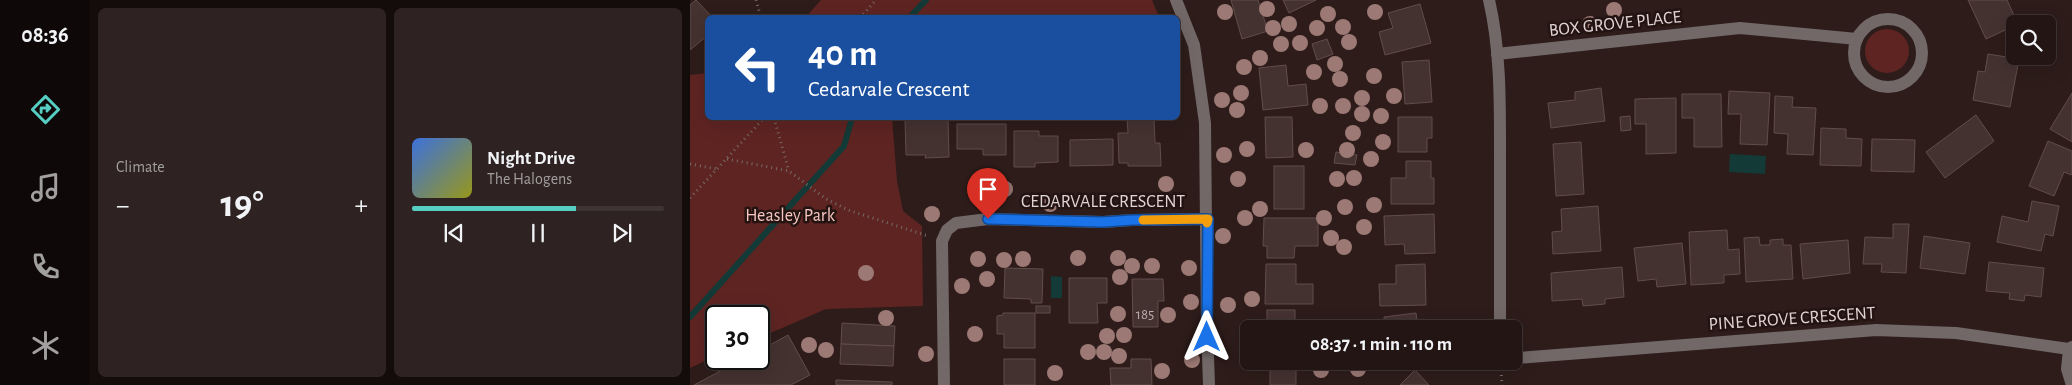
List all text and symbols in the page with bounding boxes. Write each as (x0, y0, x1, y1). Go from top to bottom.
street label: BOX GROVE PLACE (1548, 8, 1682, 40)
map controls (2006, 15, 2056, 65)
button: search (2006, 15, 2056, 65)
text: 08:36 (21, 24, 69, 46)
icon: left (725, 35, 790, 100)
text: 40 m (808, 37, 877, 72)
text: Cedarvale Crescent (808, 78, 970, 100)
icon: directions (28, 92, 63, 127)
text: Night Drive (487, 149, 575, 168)
text: Climate (116, 159, 165, 175)
pin (967, 168, 1009, 219)
icon: music (28, 170, 63, 205)
text: The Halogens (487, 171, 572, 187)
icon: arrive (974, 175, 1002, 203)
text: 19° (220, 186, 264, 224)
text: − (116, 192, 129, 220)
text: + (355, 192, 368, 220)
street label: CEDARVALE CRESCENT (1021, 193, 1185, 211)
park label: Heasley Park (745, 207, 836, 225)
icon: previous (440, 219, 468, 247)
icon: pause (524, 219, 552, 247)
icon: next (608, 219, 636, 247)
icon: phone (28, 249, 63, 284)
street label: PINE GROVE CRESCENT (1708, 304, 1876, 334)
speed limit sign: 30 (705, 305, 770, 370)
house number: 185 (1136, 307, 1154, 322)
position arrow (1180, 310, 1232, 362)
icon: climate (28, 328, 63, 363)
text: 08:37 · 1 min · 110 m (1310, 335, 1452, 354)

